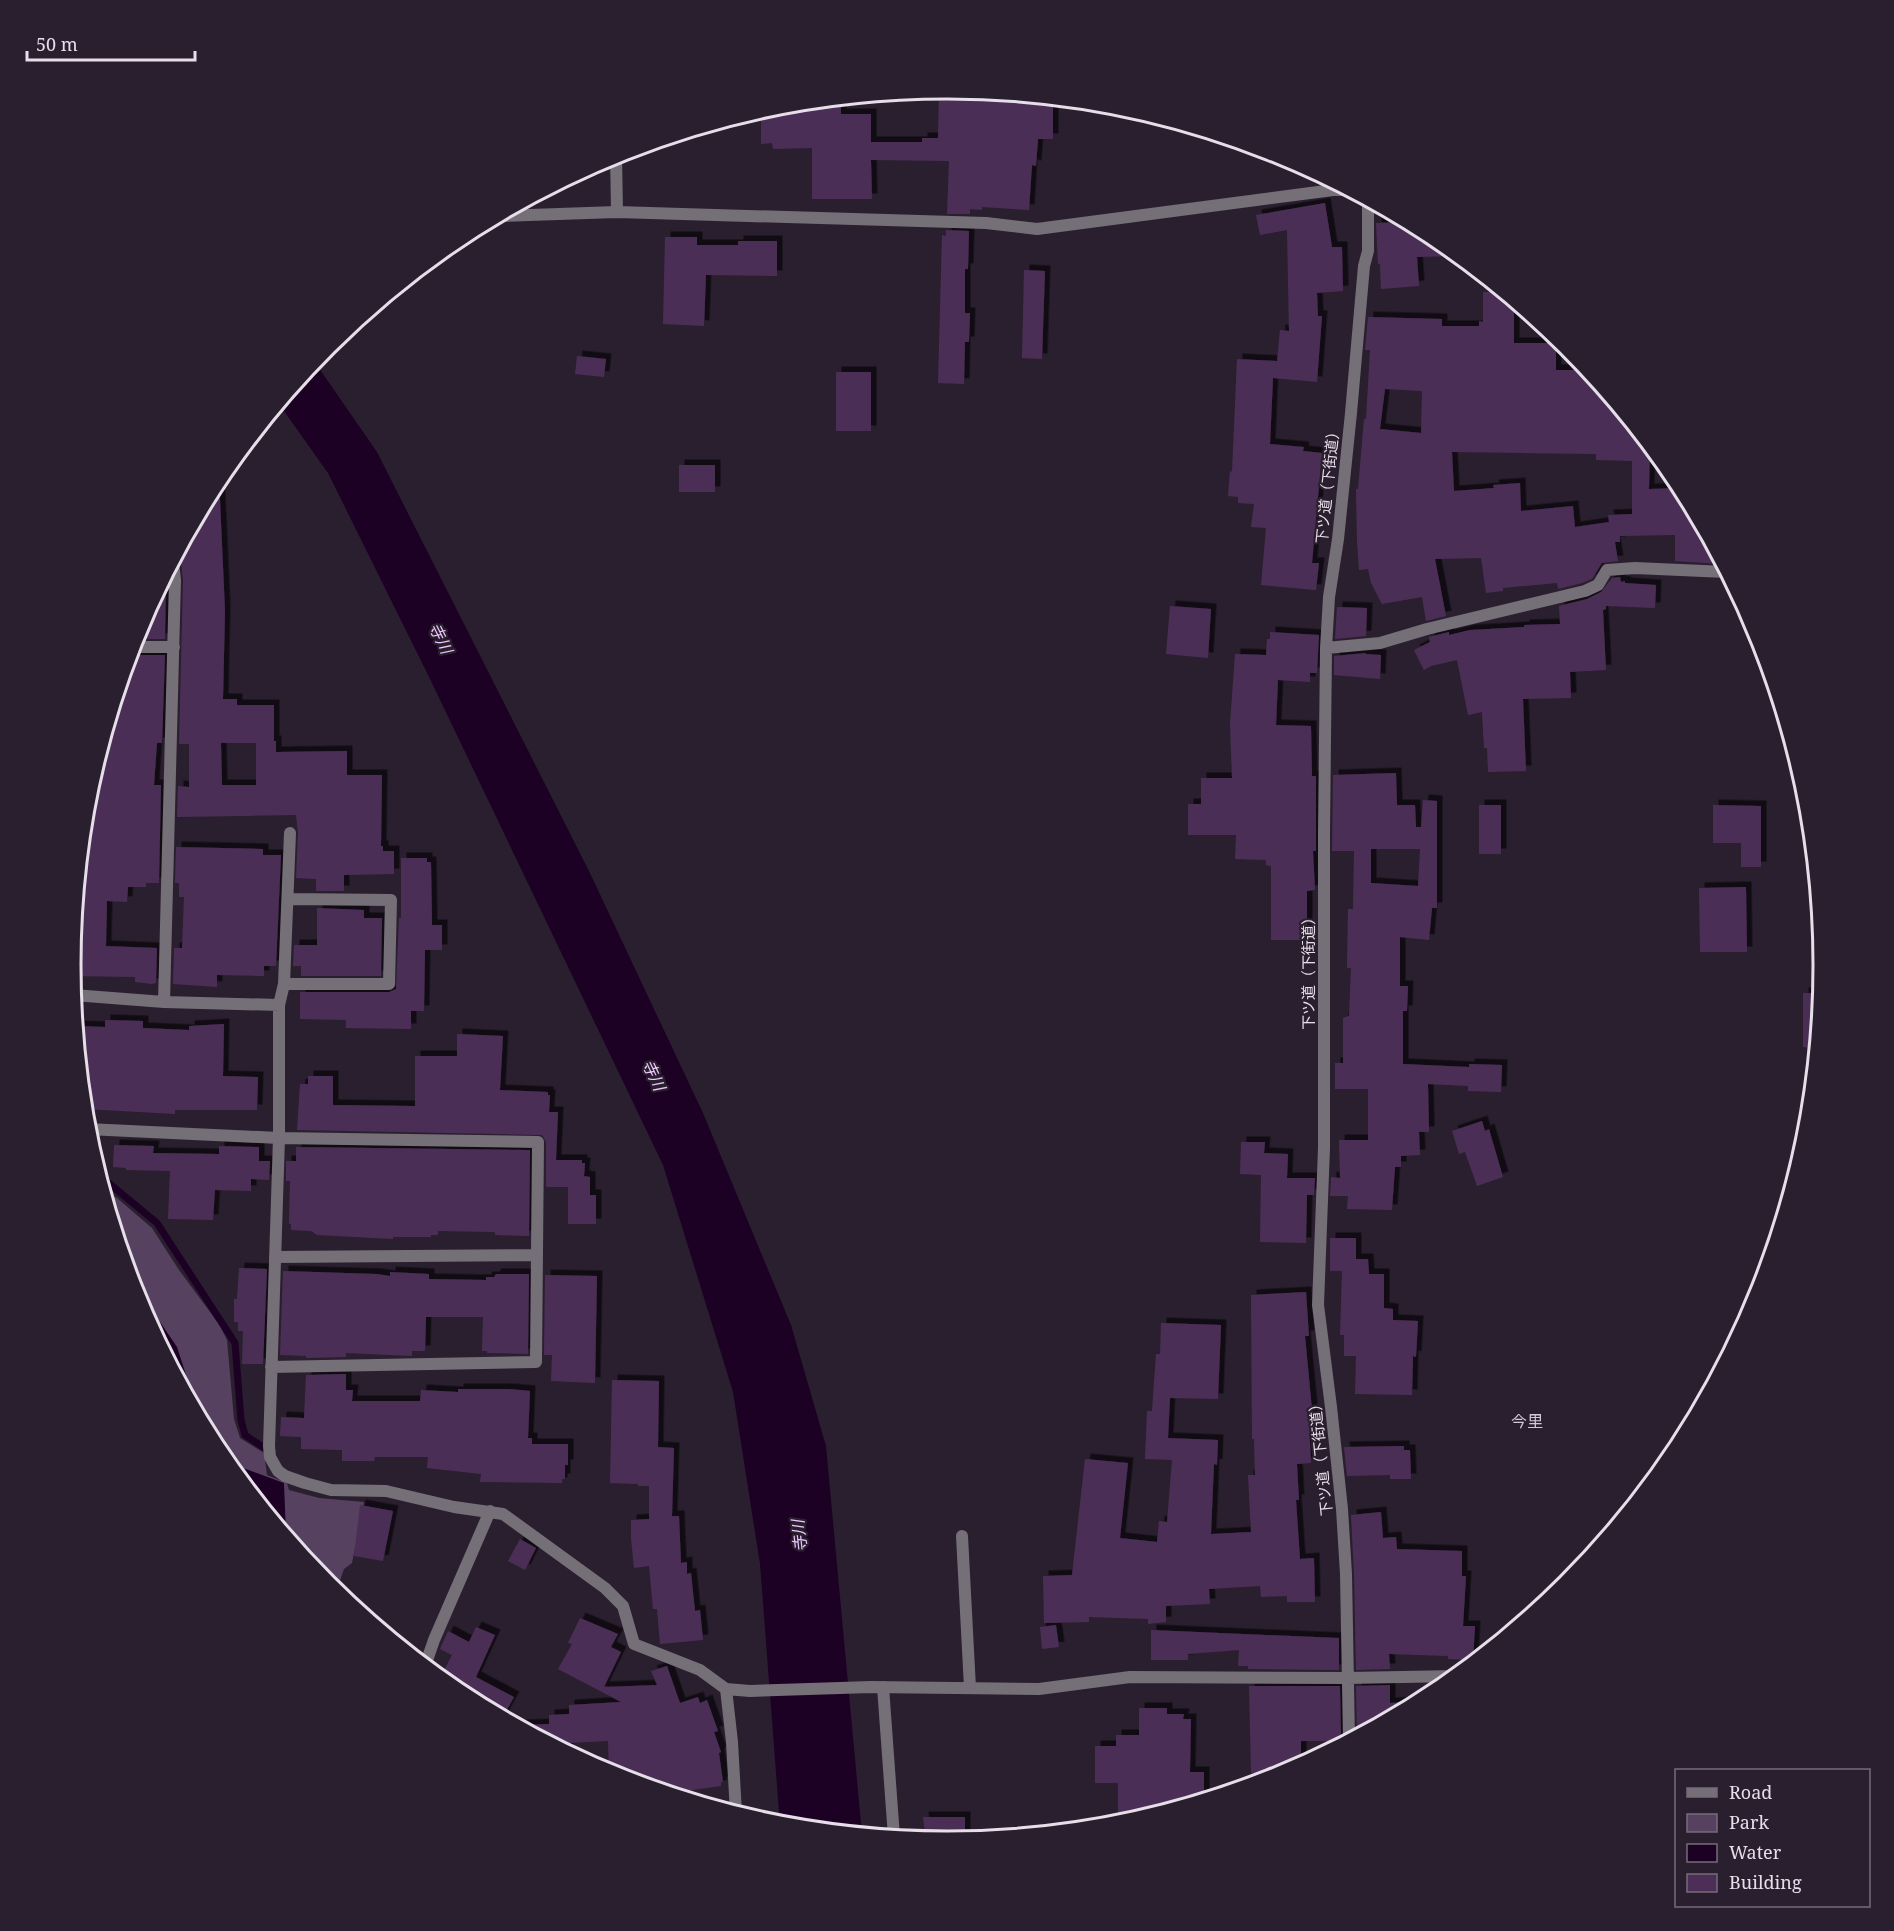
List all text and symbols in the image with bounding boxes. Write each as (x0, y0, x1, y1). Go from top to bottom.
scale bar (27, 24, 195, 62)
text: 50 m (36, 32, 78, 56)
street label: 下ツ道（下街道） (1311, 423, 1343, 545)
water label: 寺川 (424, 619, 459, 659)
street label: 下ツ道（下街道） (1298, 910, 1318, 1030)
water label: 寺川 (637, 1056, 672, 1096)
street label: 下ツ道（下街道） (1304, 1395, 1336, 1517)
district label: 今里 (1511, 1410, 1543, 1432)
water label: 寺川 (786, 1517, 812, 1553)
legend (1675, 1769, 1870, 1907)
text: Road (1729, 1780, 1772, 1804)
text: Park (1729, 1810, 1769, 1834)
text: Water (1729, 1840, 1782, 1864)
text: Building (1729, 1870, 1802, 1894)

